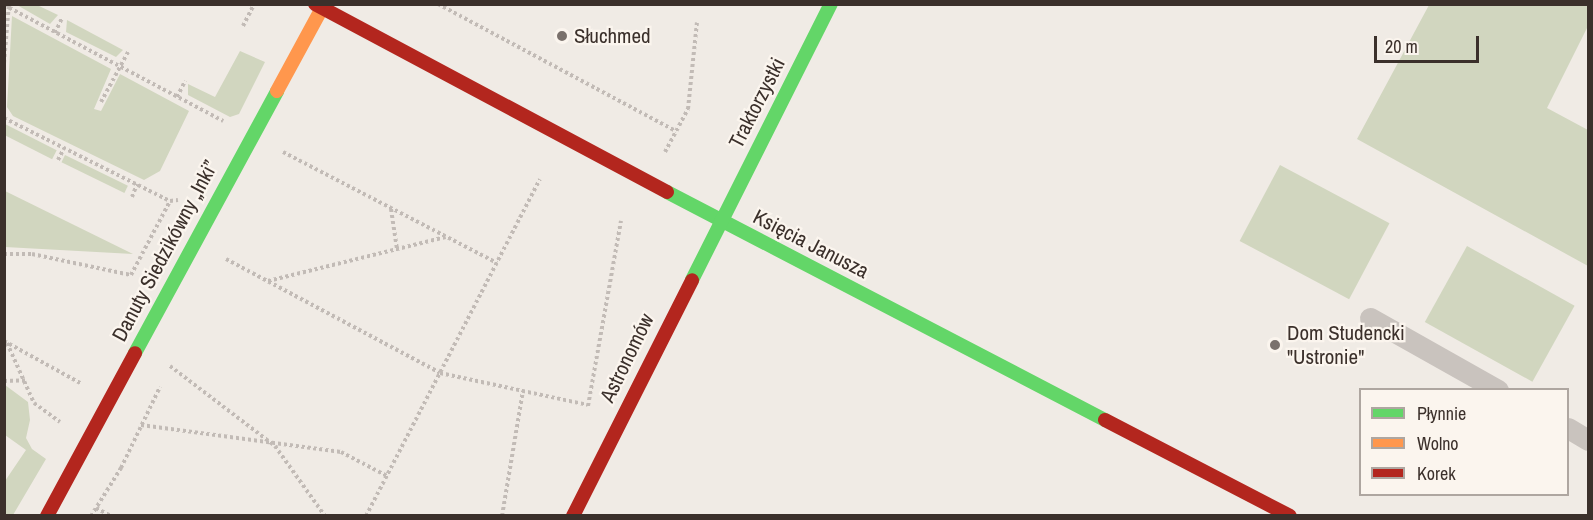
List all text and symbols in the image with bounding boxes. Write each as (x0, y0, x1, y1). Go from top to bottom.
place label: Słuchmed (574, 23, 651, 49)
scale bar (1377, 24, 1482, 62)
marker: Słuchmed (555, 29, 569, 43)
text: 20 m (1385, 34, 1418, 59)
street label: Traktorzystki (724, 54, 790, 152)
street label: Danuty Siedzikówny „Inki” (107, 156, 223, 346)
street label: Księcia Janusza (749, 204, 873, 284)
street label: Astronomów (595, 309, 659, 407)
place label: Dom Studencki "Ustronie" (1287, 320, 1405, 370)
marker: Dom Studencki "Ustronie" (1268, 338, 1282, 352)
legend (1359, 388, 1569, 496)
text: Płynnie (1417, 401, 1466, 426)
text: Wolno (1417, 431, 1459, 456)
text: Korek (1417, 461, 1456, 486)

